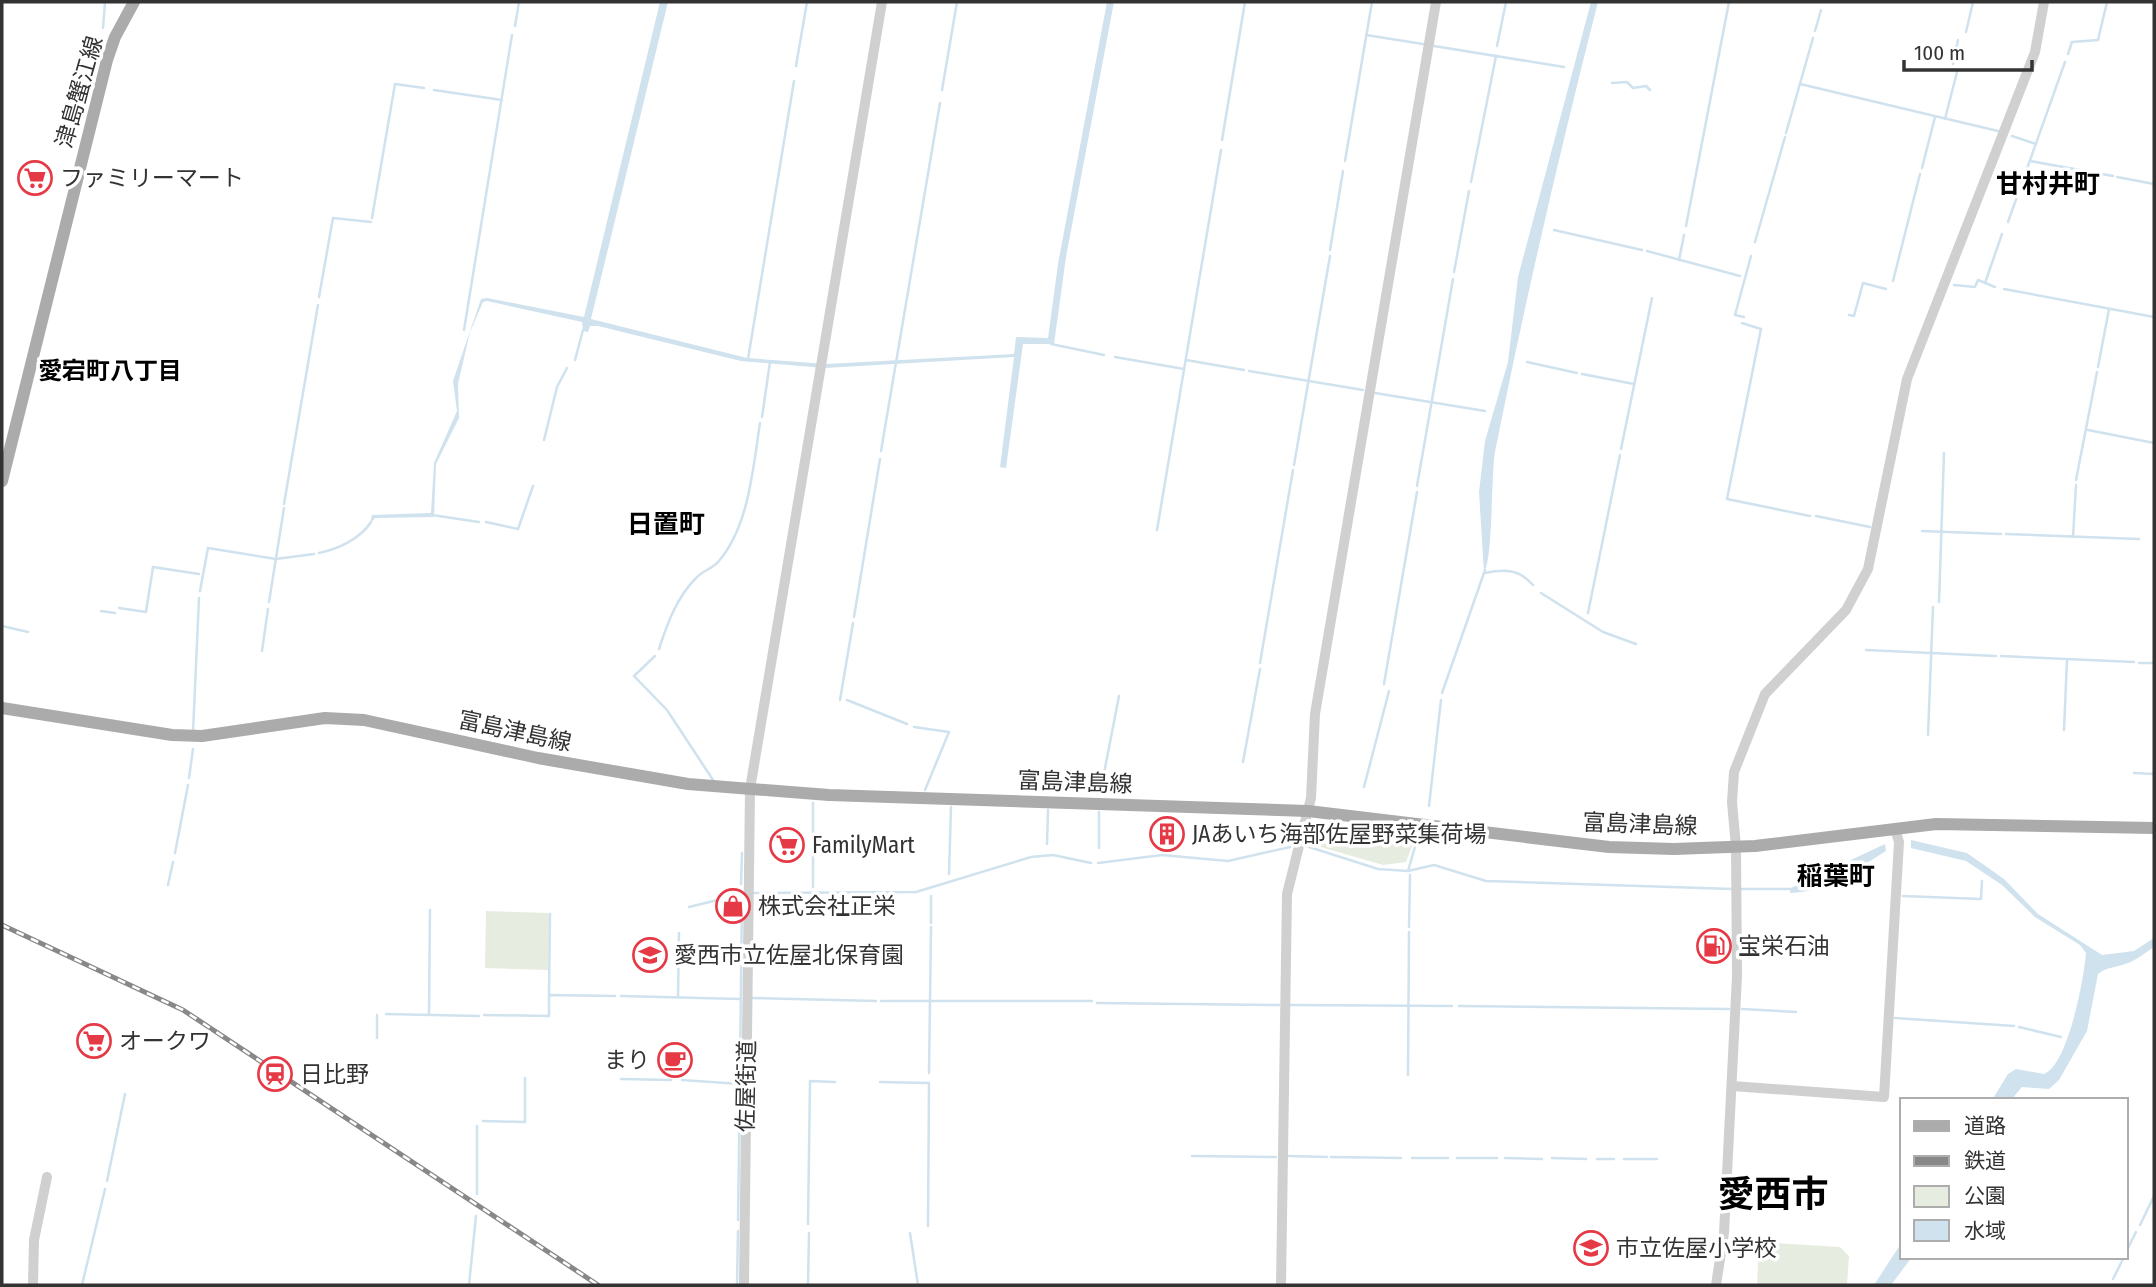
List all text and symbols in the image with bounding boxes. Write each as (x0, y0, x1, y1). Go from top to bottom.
scale bar (1904, 28, 2032, 72)
street label: 津島蟹江線 (50, 33, 108, 151)
text: 100 m (1914, 40, 1965, 66)
supermarket icon: ファミリーマート (16, 159, 54, 197)
place label: ファミリーマート (60, 164, 244, 192)
district label: 甘村井町 (1996, 169, 2100, 200)
district label: 愛宕町八丁目 (38, 357, 182, 385)
district label: 日置町 (627, 509, 705, 540)
street label: 富島津島線 (456, 705, 574, 757)
street label: 富島津島線 (1017, 766, 1133, 798)
street label: 富島津島線 (1582, 808, 1698, 840)
building icon: JAあいち海部佐屋野菜集荷場 (1148, 815, 1186, 853)
place label: JAあいち海部佐屋野菜集荷場 (1192, 820, 1486, 848)
supermarket icon: FamilyMart (768, 826, 806, 864)
place label: FamilyMart (812, 831, 915, 859)
district label: 稲葉町 (1797, 861, 1875, 892)
shop icon: 株式会社正栄 (714, 887, 752, 925)
place label: 株式会社正栄 (758, 892, 896, 920)
fuel station icon: 宝栄石油 (1695, 927, 1733, 965)
place label: 宝栄石油 (1738, 932, 1830, 960)
school or university icon: 愛西市立佐屋北保育園 (631, 936, 669, 974)
place label: 愛西市立佐屋北保育園 (674, 941, 904, 969)
supermarket icon: オークワ (75, 1022, 113, 1060)
place label: オークワ (119, 1027, 211, 1055)
street label: 佐屋街道 (731, 1040, 761, 1132)
cafe icon: まり (656, 1041, 694, 1079)
place label: まり (604, 1046, 650, 1074)
station icon: 日比野 (256, 1055, 294, 1093)
place label: 日比野 (300, 1060, 369, 1088)
legend (1900, 1098, 2128, 1259)
text: 道路 (1964, 1113, 2006, 1139)
text: 鉄道 (1964, 1148, 2006, 1174)
district label: 愛西市 (1718, 1172, 1829, 1217)
text: 公園 (1964, 1183, 2006, 1209)
text: 水域 (1964, 1218, 2006, 1244)
school or university icon: 市立佐屋小学校 (1572, 1229, 1610, 1267)
place label: 市立佐屋小学校 (1616, 1234, 1777, 1262)

